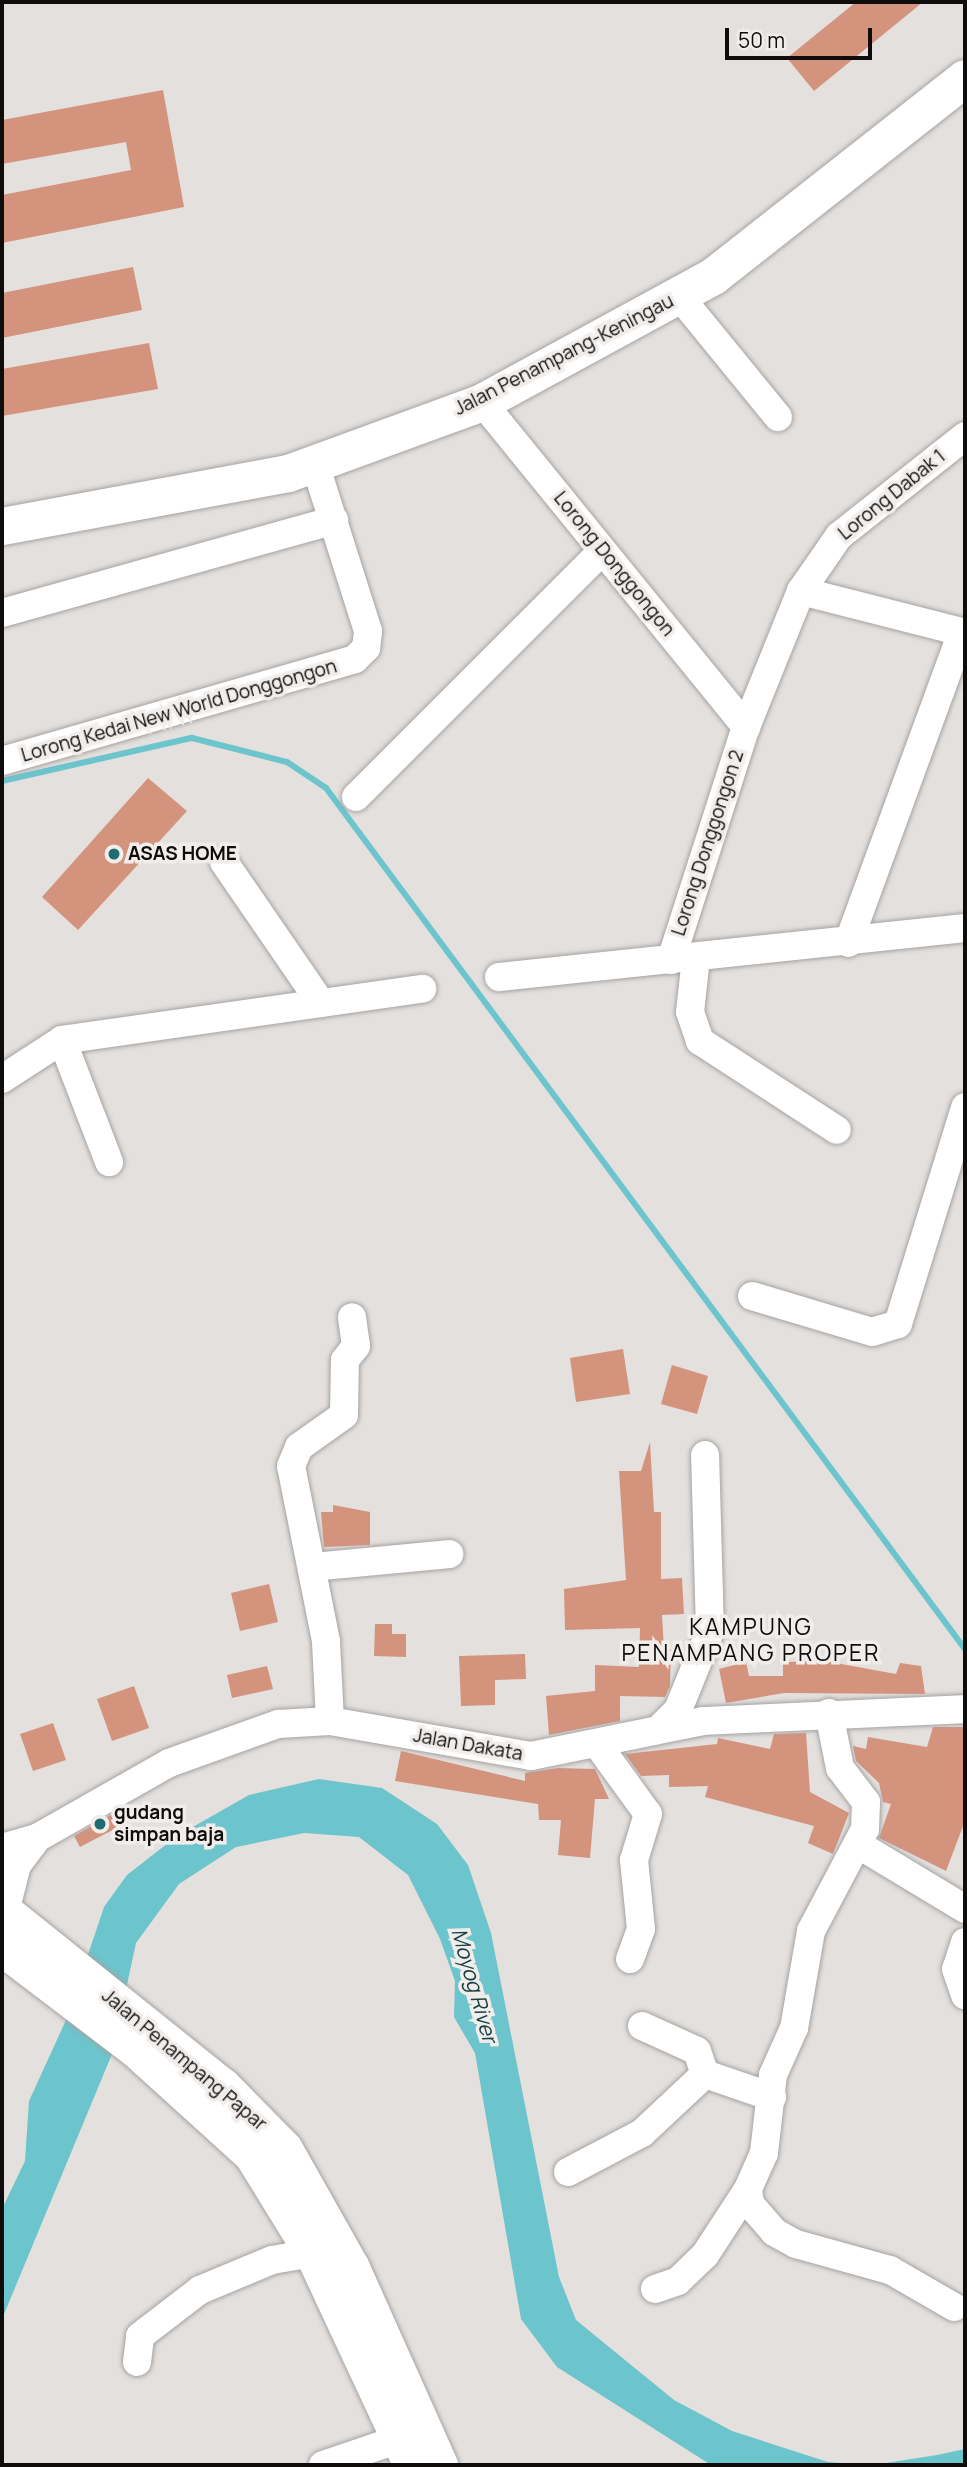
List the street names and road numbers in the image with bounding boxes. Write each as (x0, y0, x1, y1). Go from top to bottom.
street label: Jalan Penampang-Keningau (450, 290, 678, 420)
street label: Lorong Dabak 1 (834, 445, 950, 545)
street label: Lorong Donggongon (549, 487, 679, 641)
street label: Lorong Kedai New World Donggongon (19, 655, 339, 767)
street label: Lorong Donggongon 2 (667, 747, 749, 939)
street label: Jalan Dakata (411, 1724, 525, 1766)
street label: Jalan Penampang Papar (97, 1984, 271, 2136)

